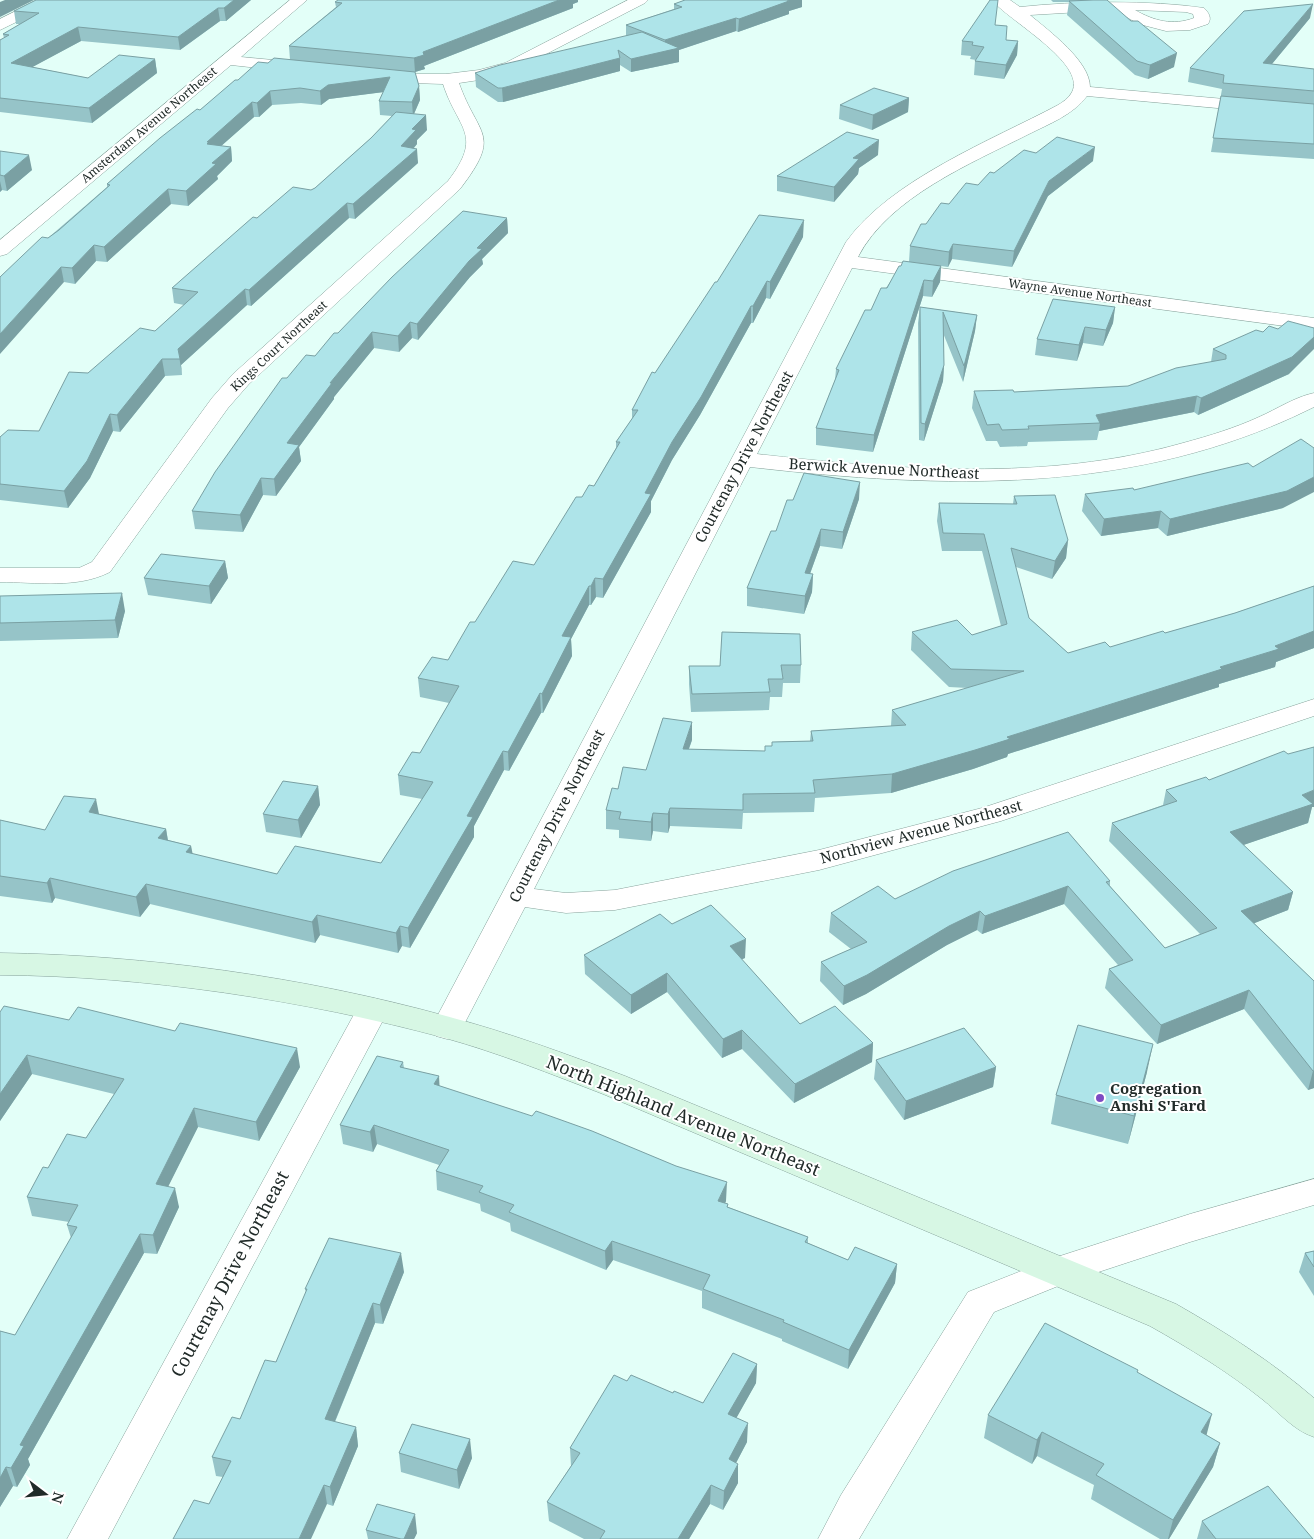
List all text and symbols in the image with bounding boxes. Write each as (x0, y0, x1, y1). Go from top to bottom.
street label: Amsterdam Avenue Northeast (77, 63, 220, 187)
street label: Wayne Avenue Northeast (1007, 274, 1153, 311)
street label: Kings Court Northeast (227, 296, 331, 395)
street label: Courtenay Drive Northeast (689, 367, 797, 546)
street label: Berwick Avenue Northeast (788, 453, 980, 483)
street label: Courtenay Drive Northeast (504, 726, 609, 906)
street label: Northview Avenue Northeast (818, 794, 1024, 868)
street label: North Highland Avenue Northeast (543, 1049, 824, 1181)
place label: Cogregation Anshi S'Fard (1110, 1078, 1206, 1115)
marker: Cogregation Anshi S'Fard (1094, 1092, 1106, 1104)
street label: Courtenay Drive Northeast (164, 1166, 294, 1381)
north arrow (20, 1469, 70, 1519)
text: N (47, 1490, 69, 1506)

